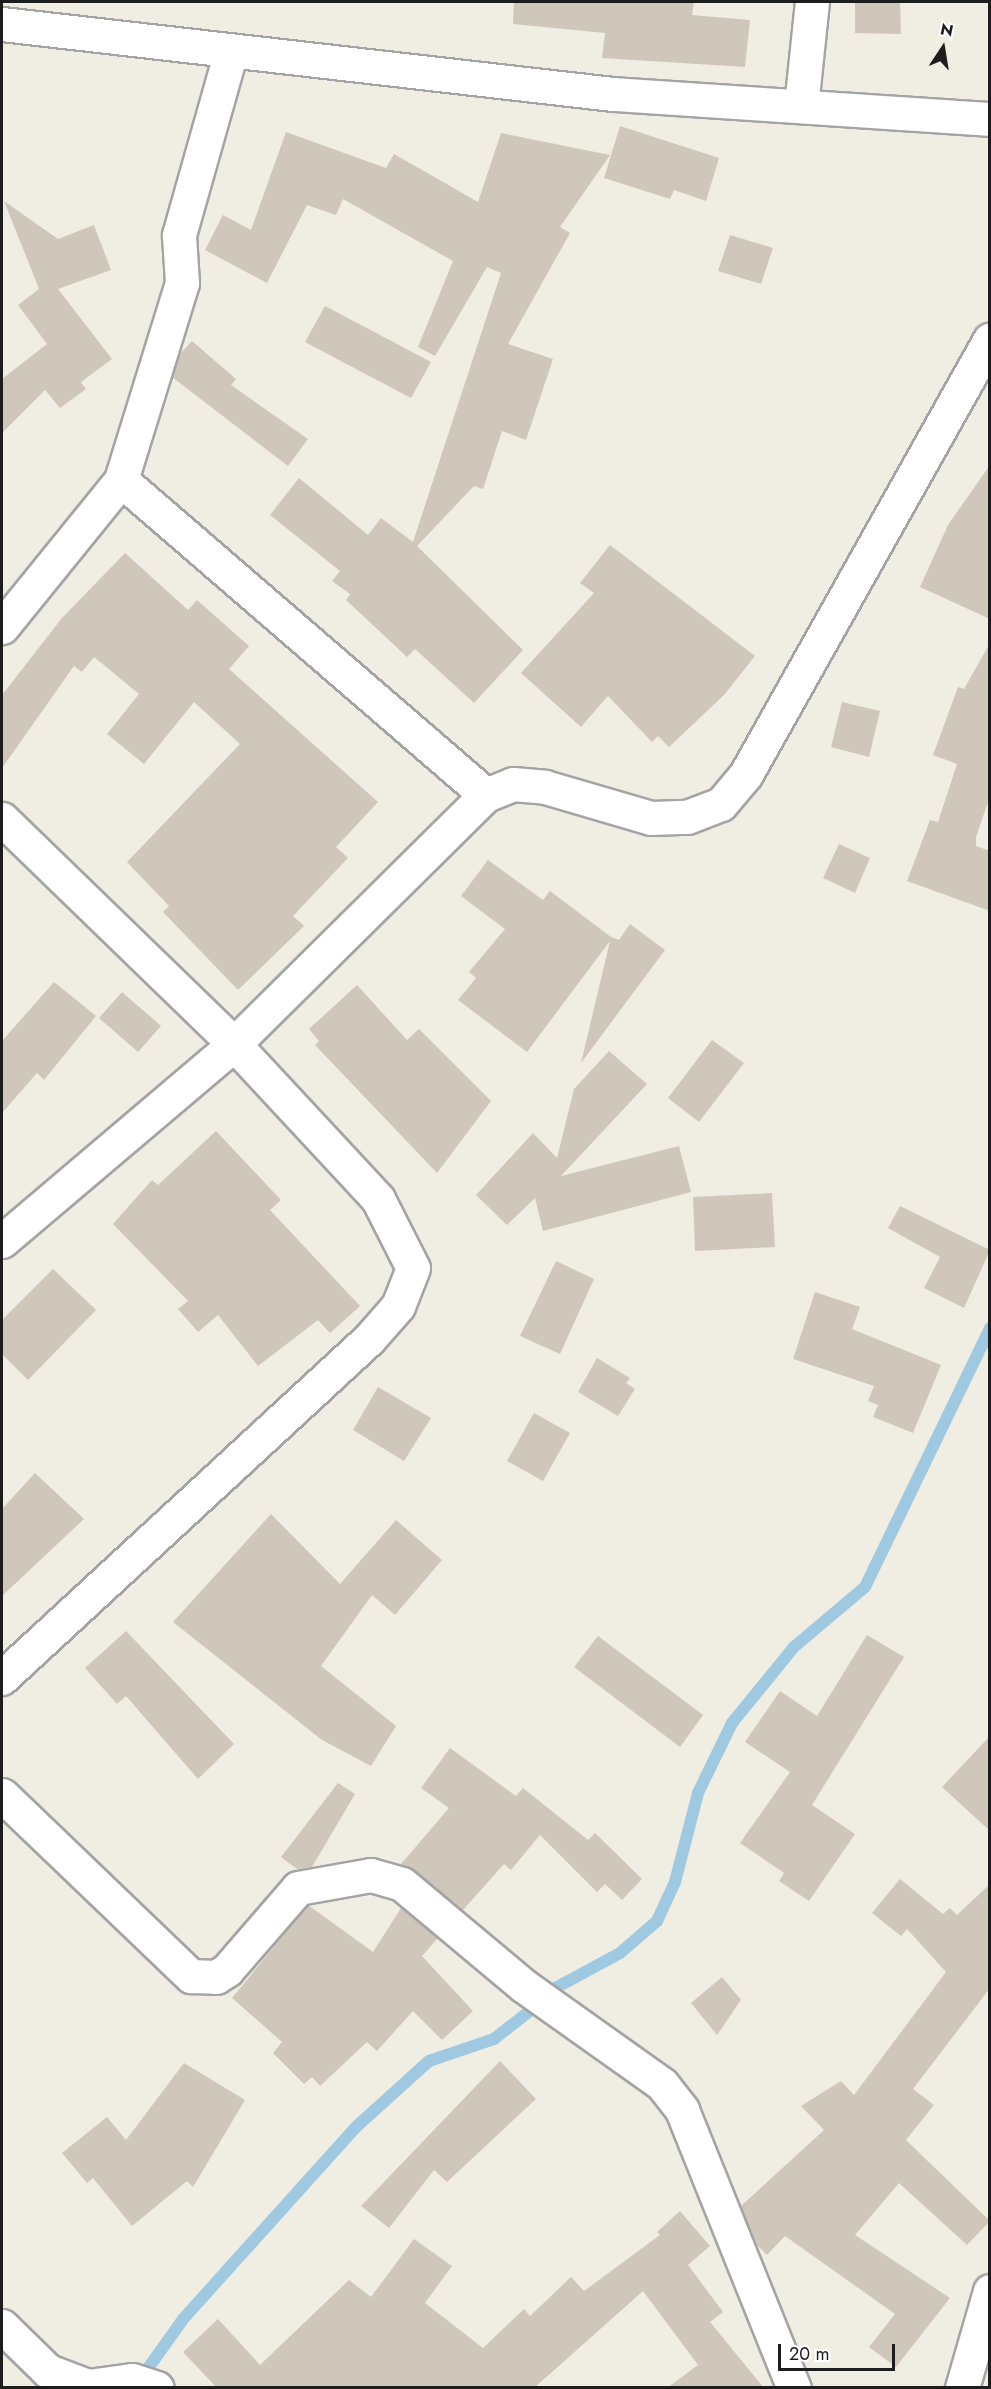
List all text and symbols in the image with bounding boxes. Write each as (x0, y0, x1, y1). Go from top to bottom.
text: N (938, 17, 955, 42)
north arrow (913, 18, 973, 78)
scale bar (781, 2332, 898, 2370)
text: 20 m (789, 2341, 829, 2367)

